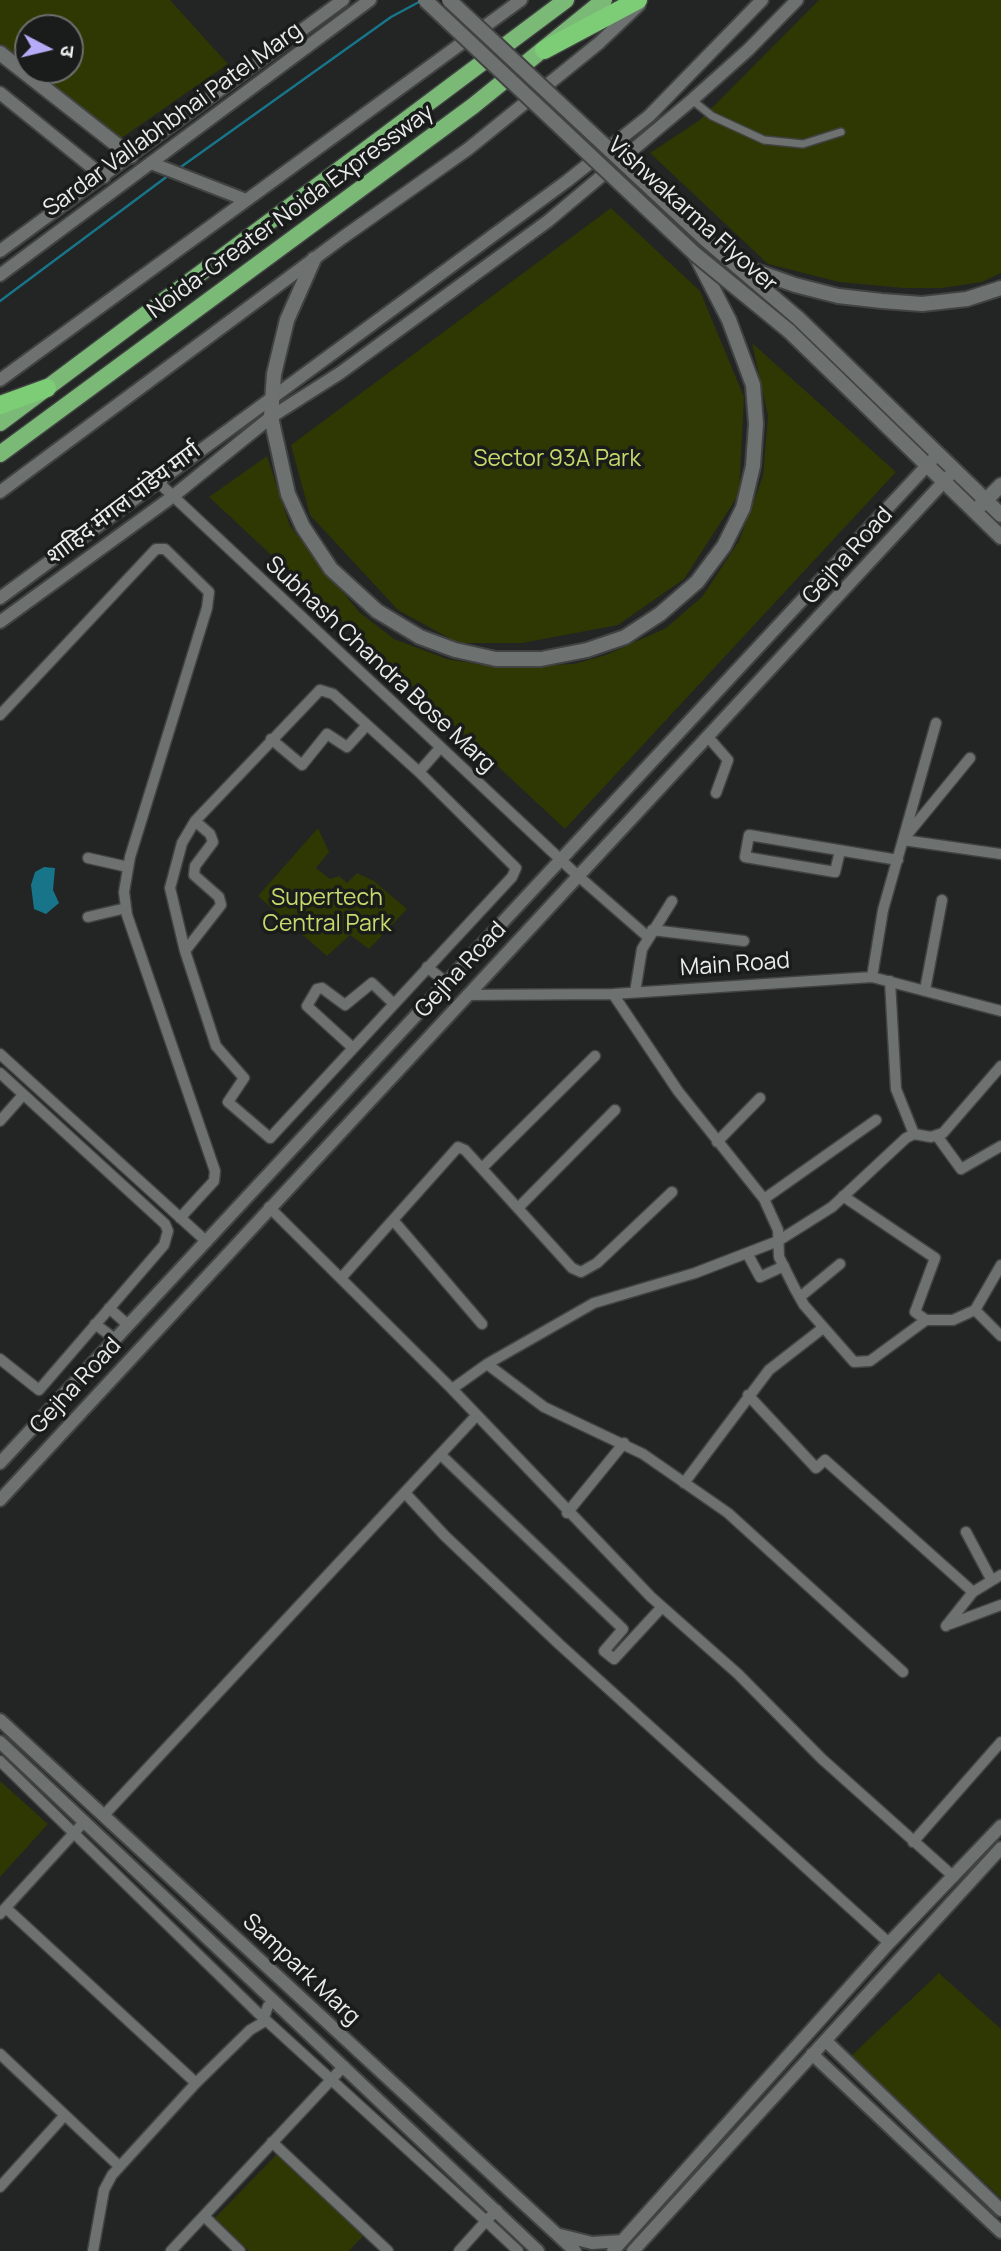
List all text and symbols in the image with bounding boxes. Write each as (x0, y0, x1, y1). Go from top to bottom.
north arrow (14, 14, 84, 84)
street label: Sardar Vallabhbhai Patel Marg (38, 17, 308, 223)
text: उ (54, 44, 81, 58)
street label: Noida-Greater Noida Expressway (142, 99, 440, 325)
street label: Vishwakarma Flyover (602, 132, 782, 298)
street label: शाहिद मंगल पांडेय मार्ग (42, 437, 206, 571)
park label: Sector 93A Park (473, 446, 641, 474)
street label: Gejha Road (797, 502, 899, 610)
street label: Subhash Chandra Bose Marg (259, 551, 501, 779)
park label: Supertech Central Park (263, 885, 391, 939)
street label: Gejha Road (410, 916, 512, 1024)
street label: Main Road (679, 947, 791, 983)
street label: Gejha Road (25, 1332, 127, 1440)
street label: Sampark Marg (236, 1909, 366, 2031)

